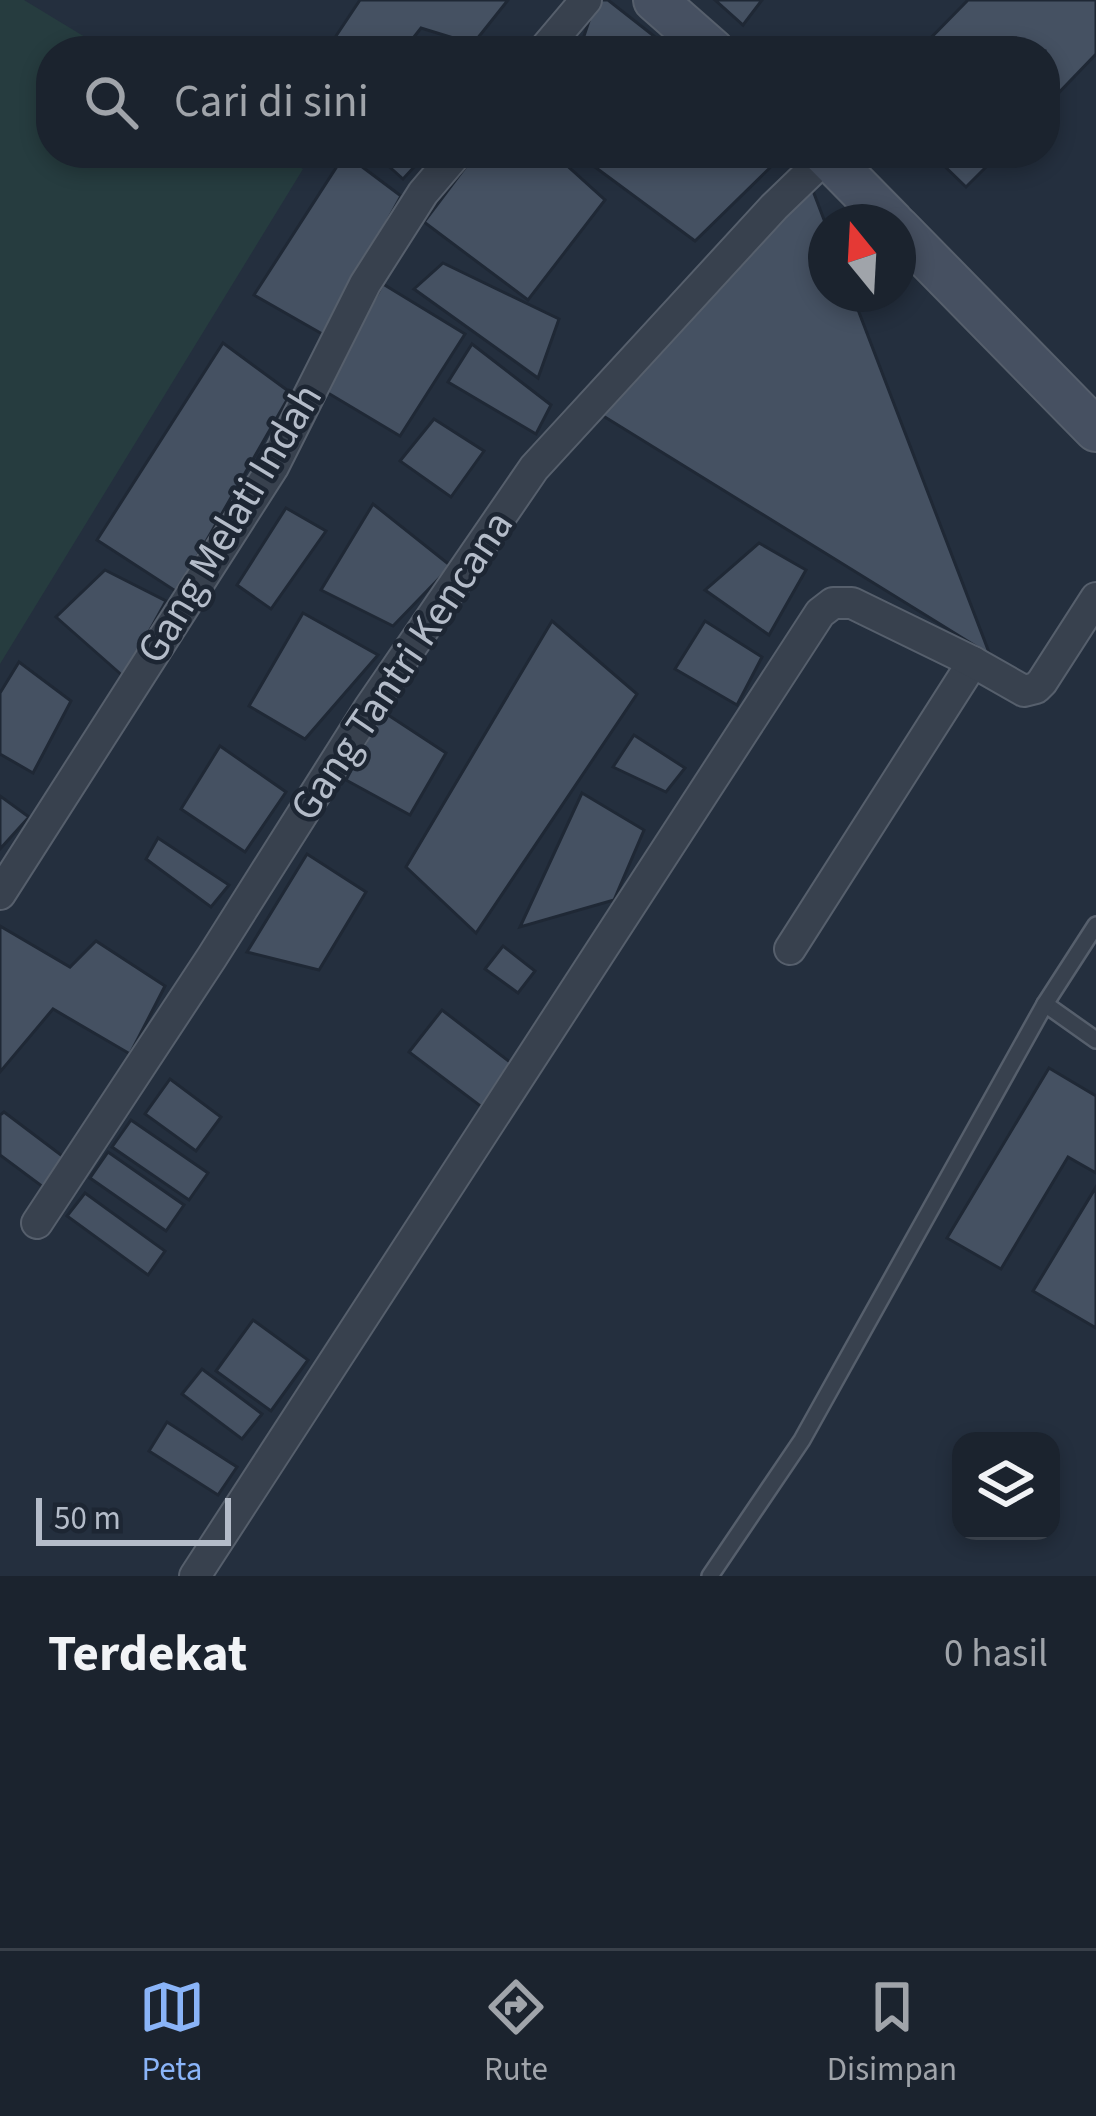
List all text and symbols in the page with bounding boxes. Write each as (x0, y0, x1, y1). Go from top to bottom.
search box (36, 36, 1060, 168)
icon: search (78, 69, 144, 135)
text: Cari di sini (174, 70, 369, 134)
north arrow (808, 204, 916, 312)
street label: Gang Melati Indah (123, 373, 337, 675)
street label: Gang Tantri Kencana (276, 499, 528, 833)
map controls (952, 1432, 1060, 1540)
button: layers (952, 1432, 1060, 1540)
scale bar (36, 1492, 231, 1545)
text: 50 m (54, 1495, 121, 1542)
text: Terdekat (48, 1618, 247, 1690)
text: 0 hasil (944, 1626, 1048, 1682)
tab: Peta (139, 1974, 205, 2093)
tab: Rute (483, 1974, 549, 2093)
tab: Disimpan (827, 1974, 957, 2093)

